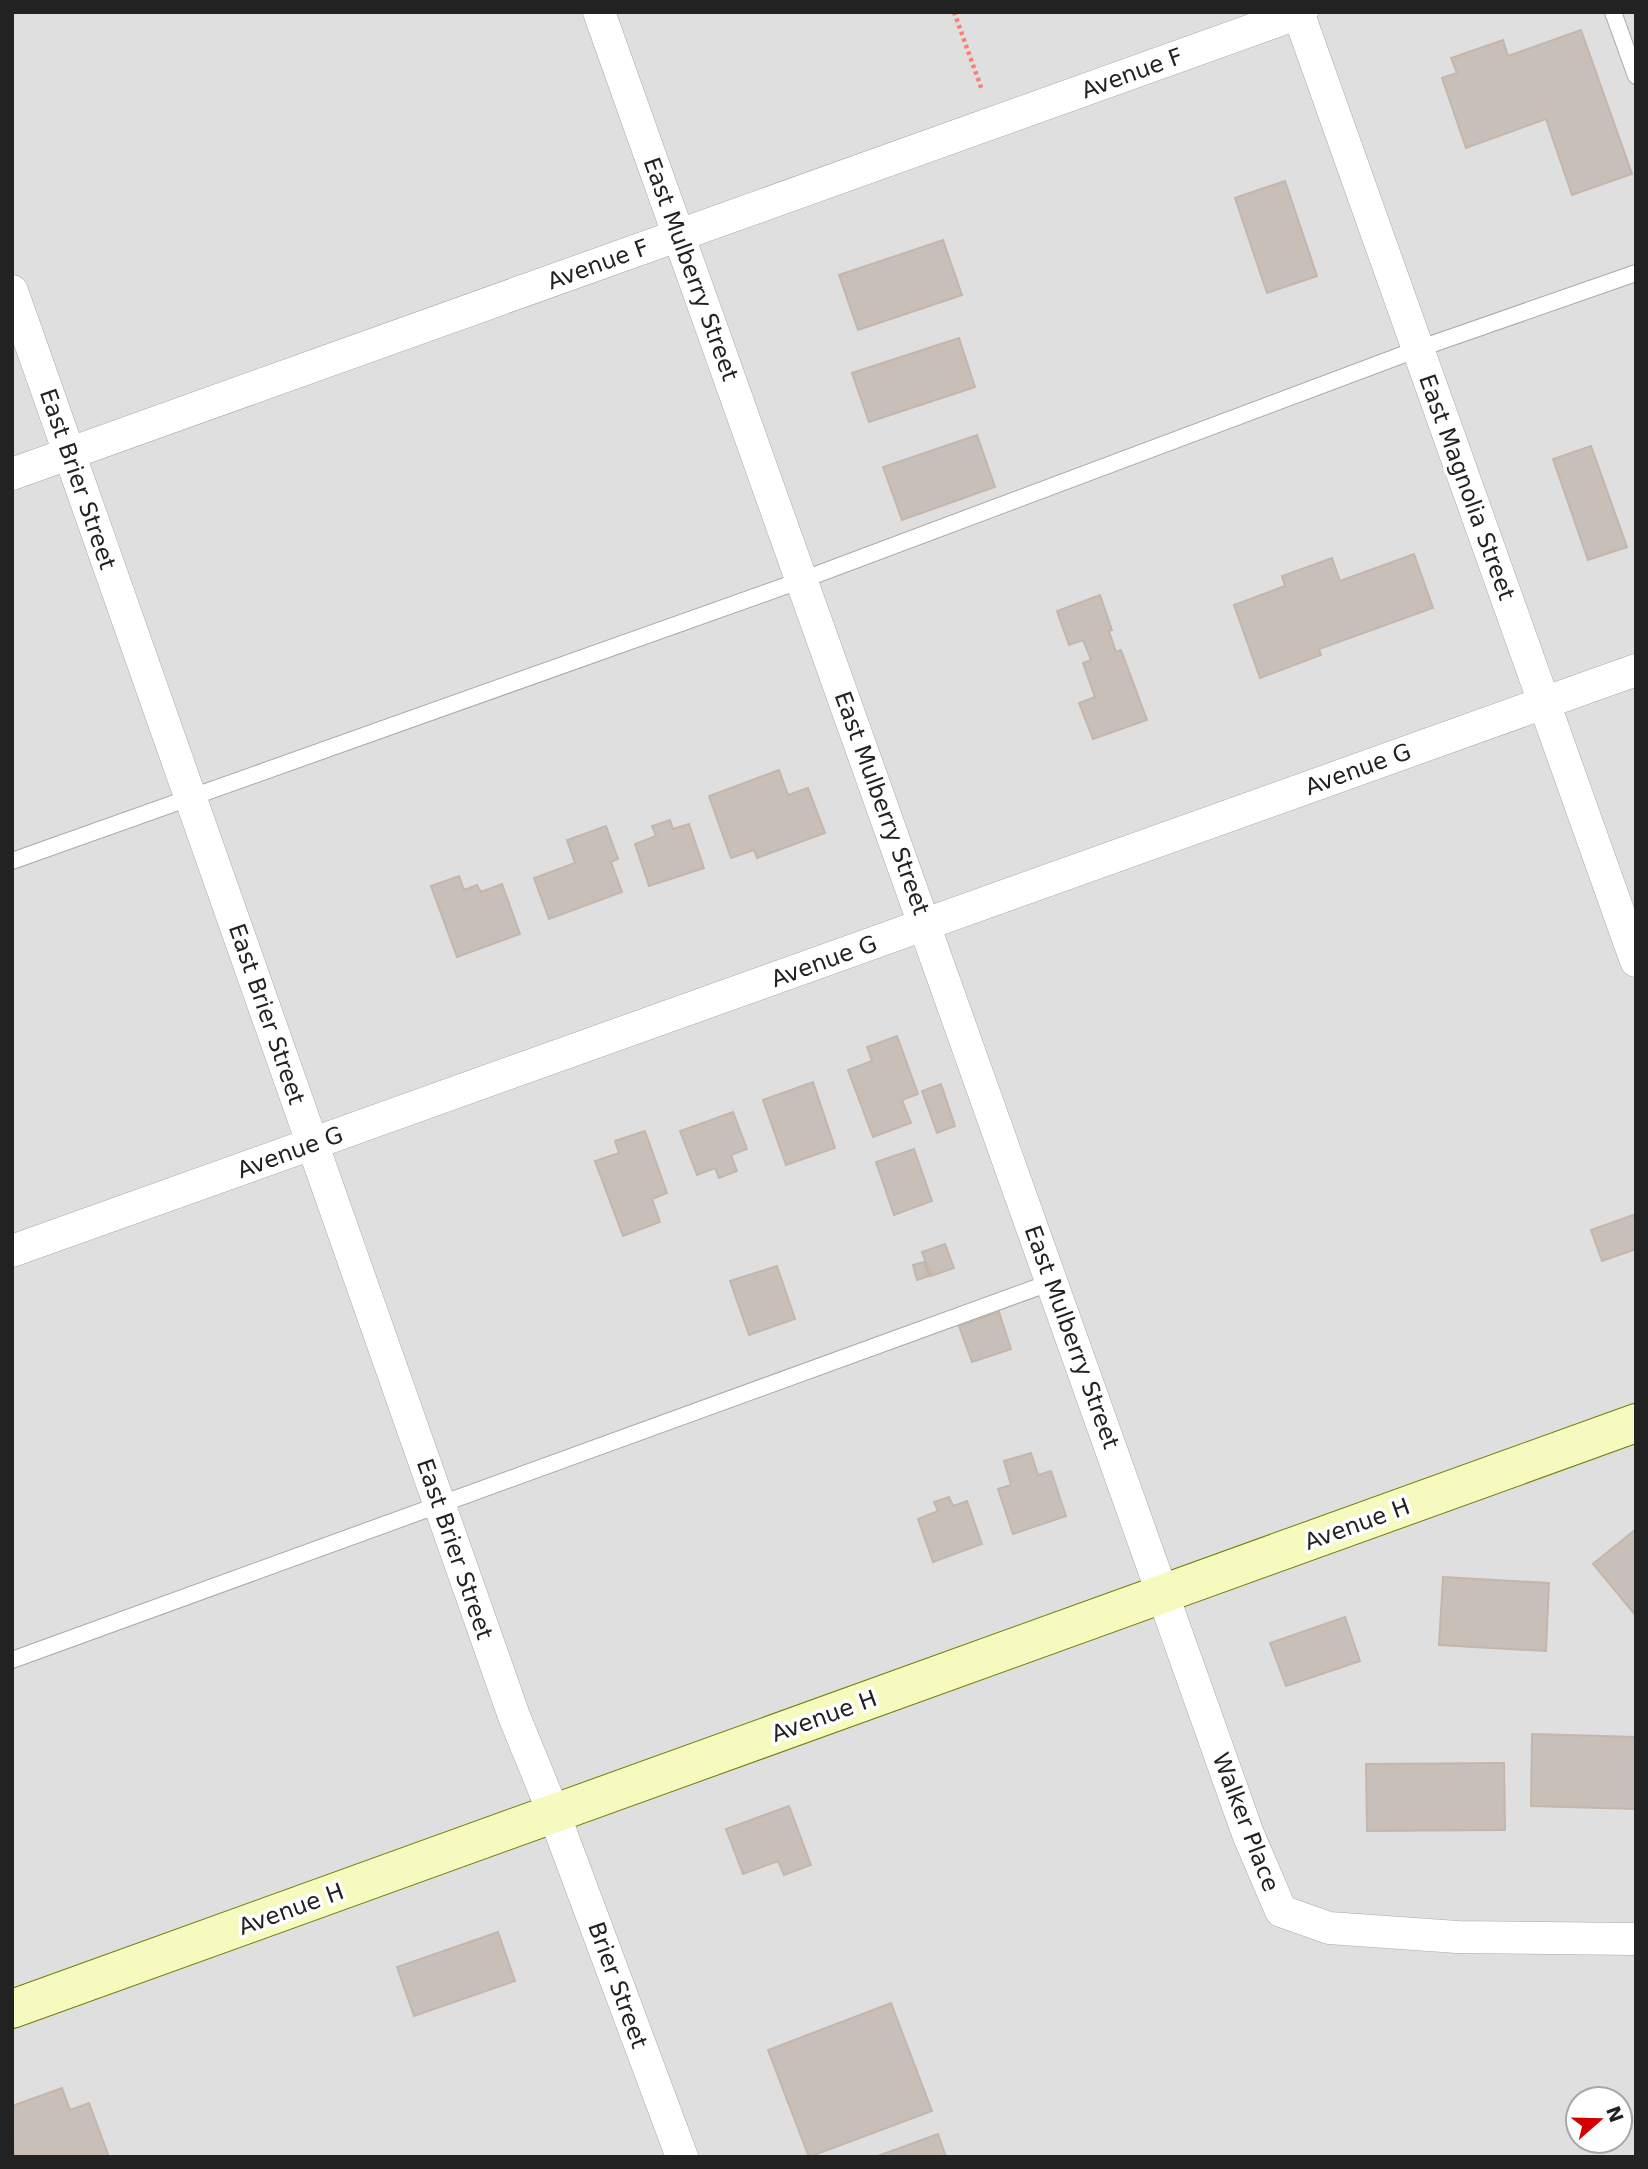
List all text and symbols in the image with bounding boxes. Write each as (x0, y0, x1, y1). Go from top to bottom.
street label: Avenue F (1078, 43, 1186, 103)
street label: East Mulberry Street (638, 154, 744, 384)
street label: Avenue F (544, 234, 652, 294)
street label: East Magnolia Street (1414, 371, 1520, 603)
street label: East Brier Street (35, 385, 121, 573)
street label: East Mulberry Street (829, 688, 935, 918)
street label: Avenue G (1302, 738, 1414, 800)
street label: East Brier Street (224, 920, 310, 1108)
street label: Avenue G (768, 930, 880, 992)
street label: Avenue G (234, 1121, 346, 1183)
street label: East Mulberry Street (1019, 1222, 1125, 1452)
street label: East Brier Street (412, 1455, 498, 1643)
street label: Avenue H (1301, 1493, 1413, 1555)
street label: Avenue H (768, 1685, 880, 1747)
street label: Walker Place (1208, 1749, 1284, 1895)
street label: Avenue H (235, 1878, 347, 1940)
street label: Brier Street (583, 1918, 653, 2052)
north arrow (1564, 2085, 1634, 2155)
text: N (1602, 2103, 1628, 2125)

